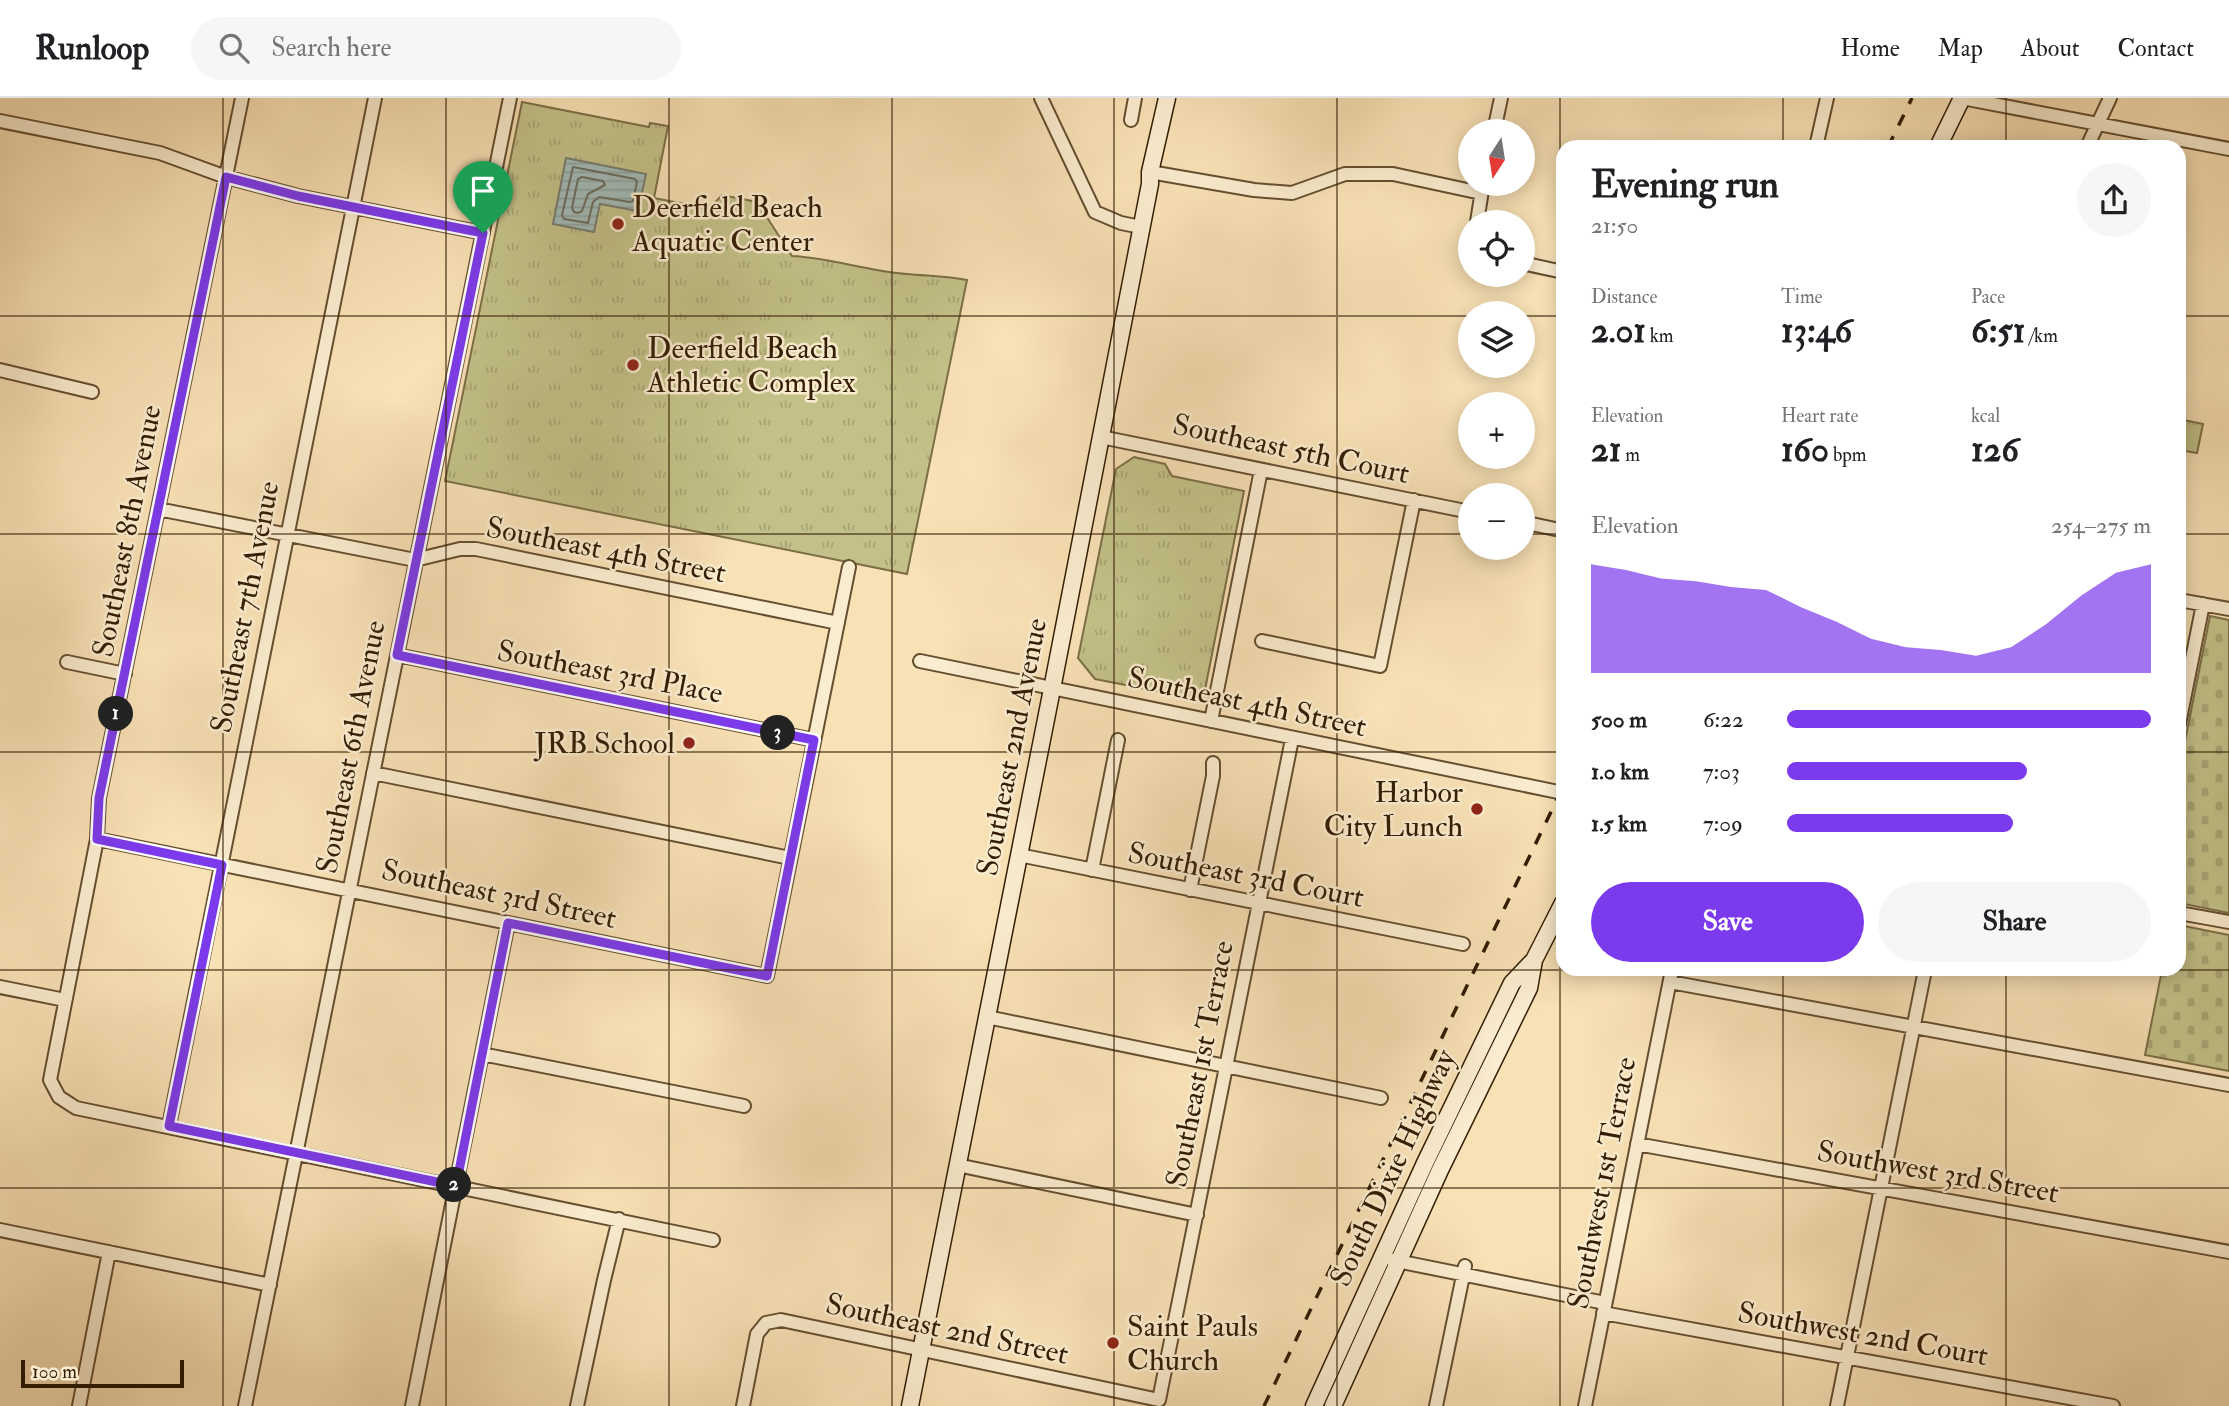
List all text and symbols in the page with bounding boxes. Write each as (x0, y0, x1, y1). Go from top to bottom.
search box (191, 17, 681, 80)
text: Runloop (35, 28, 149, 69)
icon: search (215, 29, 253, 67)
text: Search here (271, 32, 391, 64)
text: Home (1840, 33, 1900, 64)
text: Map (1938, 33, 1983, 64)
text: About (2021, 33, 2080, 64)
text: Contact (2118, 33, 2194, 64)
north arrow (1458, 119, 1535, 196)
map controls (1458, 119, 1535, 560)
pin (453, 161, 513, 233)
text: Evening run (1591, 161, 1779, 209)
button: share (2077, 163, 2151, 237)
icon: arrive (464, 172, 502, 210)
place label: Deerfield Beach Aquatic Center (631, 189, 823, 260)
button: locate (1458, 210, 1535, 287)
text: 21:50 (1591, 211, 1638, 240)
marker: Deerfield Beach Aquatic Center (610, 216, 626, 232)
text: Distance (1591, 285, 1657, 309)
text: Time (1781, 285, 1823, 309)
text: Pace (1971, 285, 2005, 309)
button: layers (1458, 301, 1535, 378)
text: 2.01 (1591, 309, 1646, 353)
text: 13:46 (1781, 309, 1852, 353)
text: 6:51 (1971, 309, 2025, 353)
text: km (1646, 324, 1674, 348)
text: /km (2025, 324, 2058, 348)
place label: Deerfield Beach Athletic Complex (646, 330, 856, 401)
marker: Deerfield Beach Athletic Complex (625, 357, 641, 373)
button: + (1458, 392, 1535, 469)
street label: Southeast 8th Avenue (84, 402, 170, 660)
text: Elevation (1591, 404, 1663, 428)
text: Heart rate (1781, 404, 1858, 428)
text: kcal (1971, 404, 2000, 428)
street label: Southeast 5th Court (1169, 406, 1413, 492)
text: 21 (1591, 428, 1621, 472)
text: 160 (1781, 428, 1829, 472)
text: 126 (1971, 428, 2019, 472)
text: m (1621, 443, 1640, 467)
text: bpm (1829, 443, 1867, 467)
street label: Southeast 7th Avenue (202, 478, 288, 736)
button: − (1458, 483, 1535, 560)
street label: Southeast 4th Street (483, 509, 729, 591)
text: Elevation (1591, 511, 1679, 540)
text: 254–275 m (2051, 511, 2151, 540)
street label: Southeast 2nd Avenue (969, 615, 1055, 879)
street label: Southeast 6th Avenue (308, 617, 394, 877)
street label: Southeast 3rd Place (494, 632, 726, 712)
street label: Southeast 4th Street (1124, 659, 1370, 745)
pin: 1 (99, 696, 134, 732)
text: 1 (112, 701, 119, 725)
text: 500 m (1591, 705, 1647, 734)
text: 6:22 (1703, 705, 1744, 734)
pin: 3 (760, 716, 796, 750)
text: 3 (774, 720, 781, 744)
place label: JRB School (533, 725, 675, 762)
marker: JRB School (681, 735, 697, 751)
text: 1.0 km (1591, 757, 1649, 786)
text: 7:03 (1703, 757, 1740, 786)
place label: Harbor City Lunch (1324, 774, 1463, 845)
marker: Harbor City Lunch (1469, 801, 1485, 817)
text: 1.5 km (1591, 809, 1647, 838)
text: 7:09 (1703, 809, 1743, 838)
street label: Southeast 3rd Court (1125, 834, 1367, 916)
street label: Southeast 3rd Street (378, 851, 620, 937)
button: Save (1591, 882, 1864, 962)
button: Share (1878, 882, 2151, 962)
street label: Southeast 1st Terrace (1158, 937, 1242, 1191)
street label: South Dixie Highway (1322, 1043, 1464, 1292)
street label: Southwest 1st Terrace (1559, 1054, 1645, 1312)
street label: Southwest 3rd Street (1814, 1133, 2062, 1212)
pin: 2 (436, 1168, 472, 1202)
text: 2 (449, 1172, 458, 1196)
street label: Southeast 2nd Street (822, 1285, 1072, 1373)
street label: Southwest 2nd Court (1735, 1294, 1991, 1374)
place label: Saint Pauls Church (1127, 1308, 1258, 1379)
marker: Saint Pauls Church (1105, 1335, 1121, 1351)
scale bar (21, 1357, 184, 1389)
text: 100 m (32, 1360, 77, 1384)

